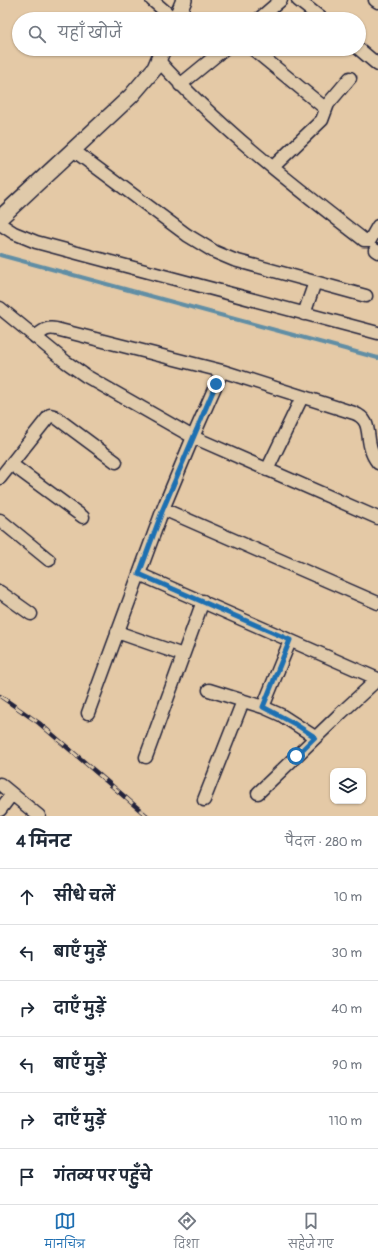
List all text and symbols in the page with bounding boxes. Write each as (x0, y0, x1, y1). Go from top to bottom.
search box (12, 12, 366, 56)
icon: search (26, 23, 48, 45)
text: यहाँ खोजें (58, 24, 122, 43)
route end (207, 375, 225, 393)
route start (287, 747, 305, 765)
map controls (330, 768, 366, 804)
button: layers (330, 768, 366, 804)
text: 4 मिनट (16, 831, 71, 852)
text: पैदल · 280 m (285, 834, 362, 850)
icon: ahead (16, 886, 38, 908)
text: सीधे चलें (54, 887, 115, 906)
text: 10 m (334, 889, 362, 905)
icon: left (16, 942, 38, 964)
text: बाएँ मुड़ें (54, 943, 106, 962)
text: 30 m (332, 945, 362, 961)
icon: right (16, 998, 38, 1020)
text: दाएँ मुड़ें (54, 999, 106, 1018)
text: 40 m (331, 1001, 362, 1017)
icon: left (16, 1054, 38, 1076)
text: बाएँ मुड़ें (54, 1055, 106, 1074)
text: 90 m (332, 1057, 362, 1073)
icon: right (16, 1110, 38, 1132)
text: दाएँ मुड़ें (54, 1111, 106, 1130)
text: 110 m (329, 1113, 362, 1129)
icon: arrive (16, 1166, 38, 1188)
text: गंतव्य पर पहुँचे (54, 1167, 152, 1186)
tab: मानचित्र (45, 1210, 85, 1256)
tab: दिशा (174, 1210, 199, 1256)
tab: सहेजे गए (288, 1210, 333, 1256)

